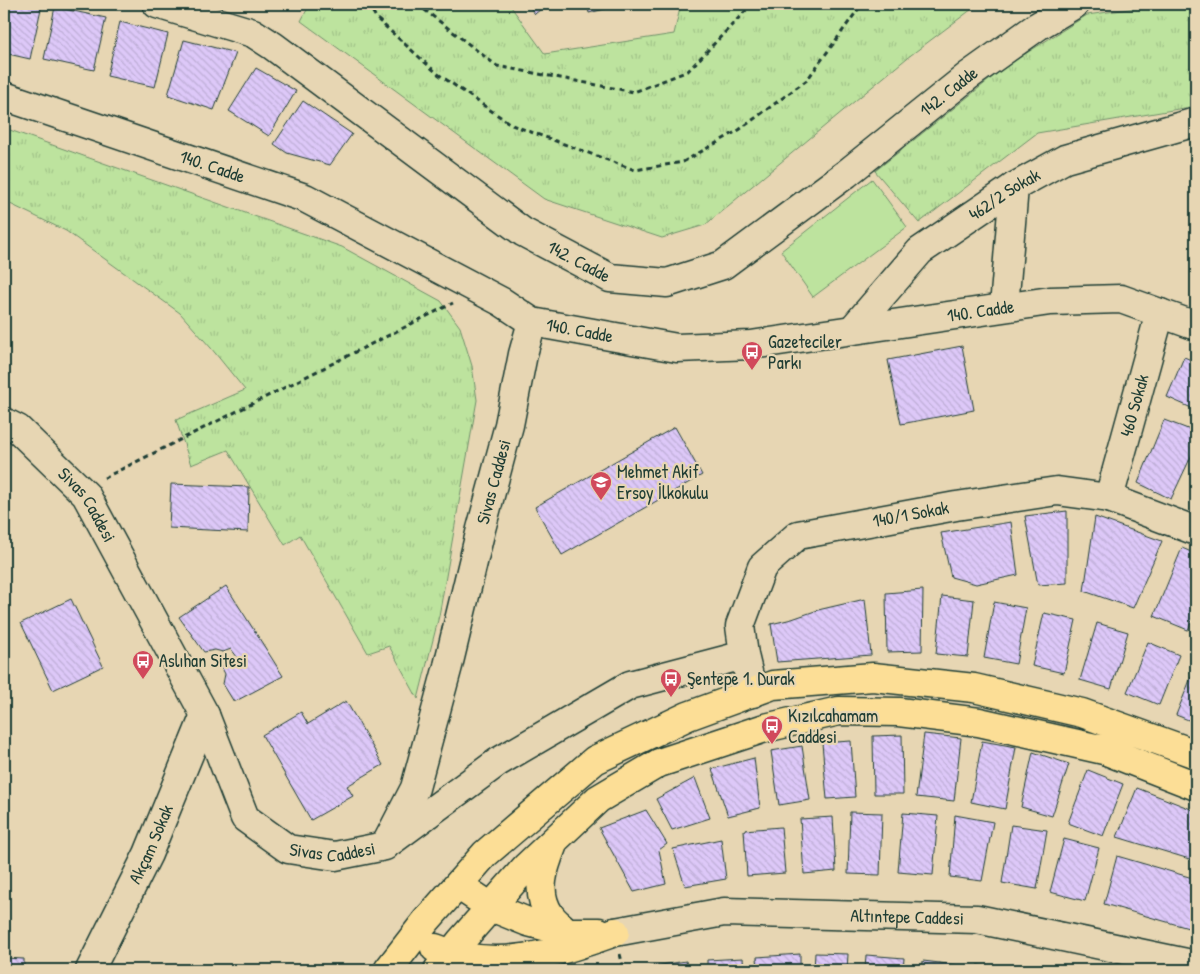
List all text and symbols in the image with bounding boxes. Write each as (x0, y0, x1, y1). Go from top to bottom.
street label: 142. Cadde (914, 60, 983, 122)
street label: 140. Cadde (177, 143, 249, 189)
street label: 462/2 Sokak (964, 162, 1045, 226)
street label: 142. Cadde (543, 234, 615, 288)
street label: 140. Cadde (945, 293, 1016, 328)
street label: 140. Cadde (544, 312, 615, 348)
place label: Gazeteciler Parkı (768, 329, 842, 375)
bus stop icon: Gazeteciler Parkı (740, 340, 764, 371)
street label: 460 Sokak (1114, 371, 1155, 439)
street label: Sivas Caddesi (470, 437, 517, 527)
place label: Mehmet Akif Ersoy İlkokulu (617, 459, 708, 505)
street label: Sivas Caddesi (53, 461, 122, 546)
school or university icon: Mehmet Akif Ersoy İlkokulu (589, 470, 613, 501)
street label: 140/1 Sokak (870, 494, 951, 533)
place label: Aslıhan Sitesi (159, 648, 247, 673)
bus stop icon: Aslıhan Sitesi (131, 649, 155, 680)
place label: Şentepe 1. Durak (687, 666, 795, 691)
bus stop icon: Şentepe 1. Durak (659, 667, 683, 698)
place label: Kızılcahamam Caddesi (788, 703, 878, 749)
bus stop icon: Kızılcahamam Caddesi (760, 714, 784, 745)
street label: Akçam Sokak (122, 800, 179, 888)
street label: Sivas Caddesi (288, 835, 377, 868)
street label: Altıntepe Caddesi (850, 903, 964, 931)

